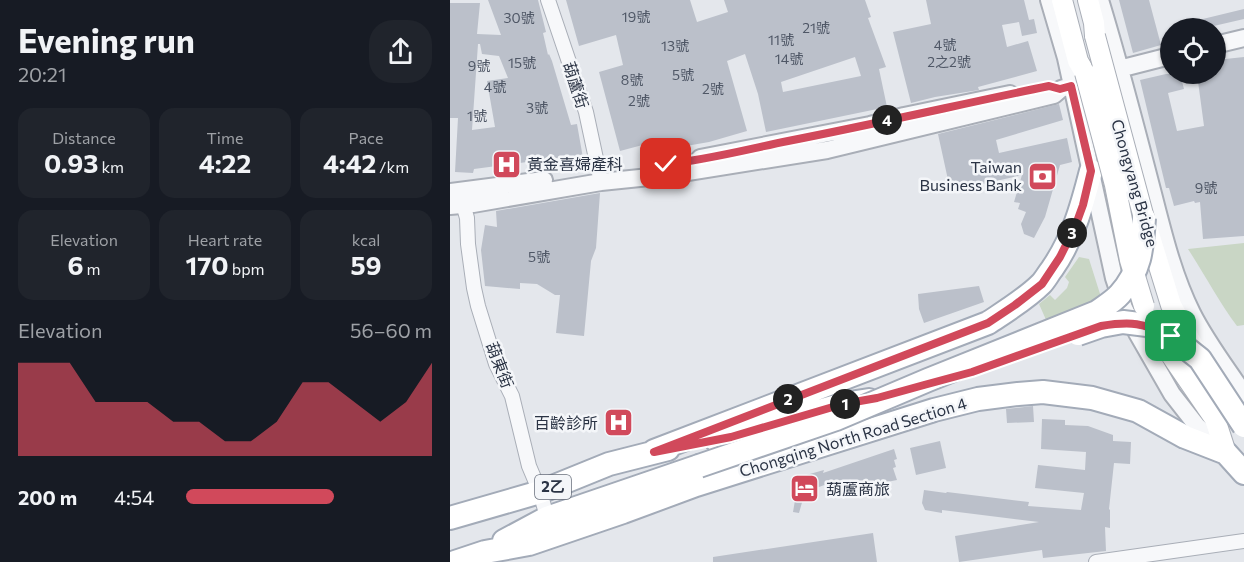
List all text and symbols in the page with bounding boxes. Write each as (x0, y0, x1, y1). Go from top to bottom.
house number: 19號 (622, 8, 650, 25)
house number: 30號 (503, 9, 535, 26)
map controls (1160, 18, 1226, 84)
button: locate (1160, 18, 1226, 84)
text: Evening run (18, 19, 195, 60)
house number: 21號 (802, 19, 830, 36)
button: share (369, 20, 432, 83)
house number: 11號 (768, 31, 794, 48)
house number: 4號 (934, 36, 956, 53)
house number: 13號 (661, 37, 689, 54)
house number: 14號 (775, 50, 803, 67)
house number: 2之2號 (927, 53, 971, 70)
house number: 15號 (508, 54, 536, 71)
house number: 9號 (468, 57, 490, 74)
street label: 葫蘆街 (560, 59, 593, 111)
text: 20:21 (18, 62, 66, 86)
house number: 5號 (672, 66, 694, 83)
house number: 8號 (621, 71, 643, 88)
house number: 4號 (484, 78, 506, 95)
house number: 2號 (702, 80, 724, 97)
house number: 2號 (628, 92, 650, 109)
house number: 3號 (526, 99, 548, 116)
pin: 4 (872, 105, 902, 135)
house number: 1號 (467, 107, 487, 124)
text: 4 (882, 110, 892, 129)
street label: Chongyang Bridge (1108, 117, 1163, 249)
text: Distance (52, 128, 116, 147)
text: Time (207, 128, 243, 147)
text: Pace (349, 128, 383, 147)
pin (640, 138, 691, 189)
text: 0.93 (44, 147, 98, 178)
text: 4:22 (199, 147, 251, 178)
text: 4:42 (323, 147, 376, 178)
icon: check (649, 147, 682, 180)
hospital icon: 黃金喜婦產科 (490, 148, 522, 180)
place label: 黃金喜婦產科 (527, 154, 623, 173)
text: km (98, 157, 124, 176)
text: /km (376, 157, 409, 176)
place label: Taiwan Business Bank (920, 157, 1022, 194)
bank icon: Taiwan Business Bank (1027, 160, 1059, 192)
house number: 9號 (1195, 179, 1217, 196)
pin: 3 (1057, 218, 1087, 248)
text: 3 (1067, 223, 1077, 242)
text: Elevation (50, 230, 118, 249)
text: Heart rate (188, 230, 262, 249)
text: kcal (352, 230, 380, 249)
house number: 5號 (528, 248, 550, 265)
text: 6 (67, 249, 84, 280)
text: 170 (185, 249, 229, 280)
text: 59 (350, 249, 382, 280)
text: m (84, 259, 101, 278)
text: bpm (229, 259, 265, 278)
pin (1145, 310, 1196, 361)
text: Elevation (18, 318, 103, 342)
text: 56–60 m (350, 318, 432, 342)
icon: arrive (1154, 319, 1187, 352)
street label: 葫東街 (483, 339, 518, 391)
pin: 2 (773, 384, 803, 414)
text: 2 (783, 389, 793, 408)
pin: 1 (830, 389, 860, 419)
street label: Chongqing North Road Section 4 (737, 393, 969, 480)
text: 1 (841, 394, 849, 413)
hospital icon: 百齡診所 (603, 407, 635, 439)
place label: 百齡診所 (534, 413, 598, 432)
hotel icon: 葫蘆商旅 (789, 473, 821, 505)
road number: 2乙 (535, 475, 571, 499)
place label: 葫蘆商旅 (826, 479, 890, 498)
text: 200 m (18, 485, 77, 509)
text: 4:54 (114, 485, 154, 509)

